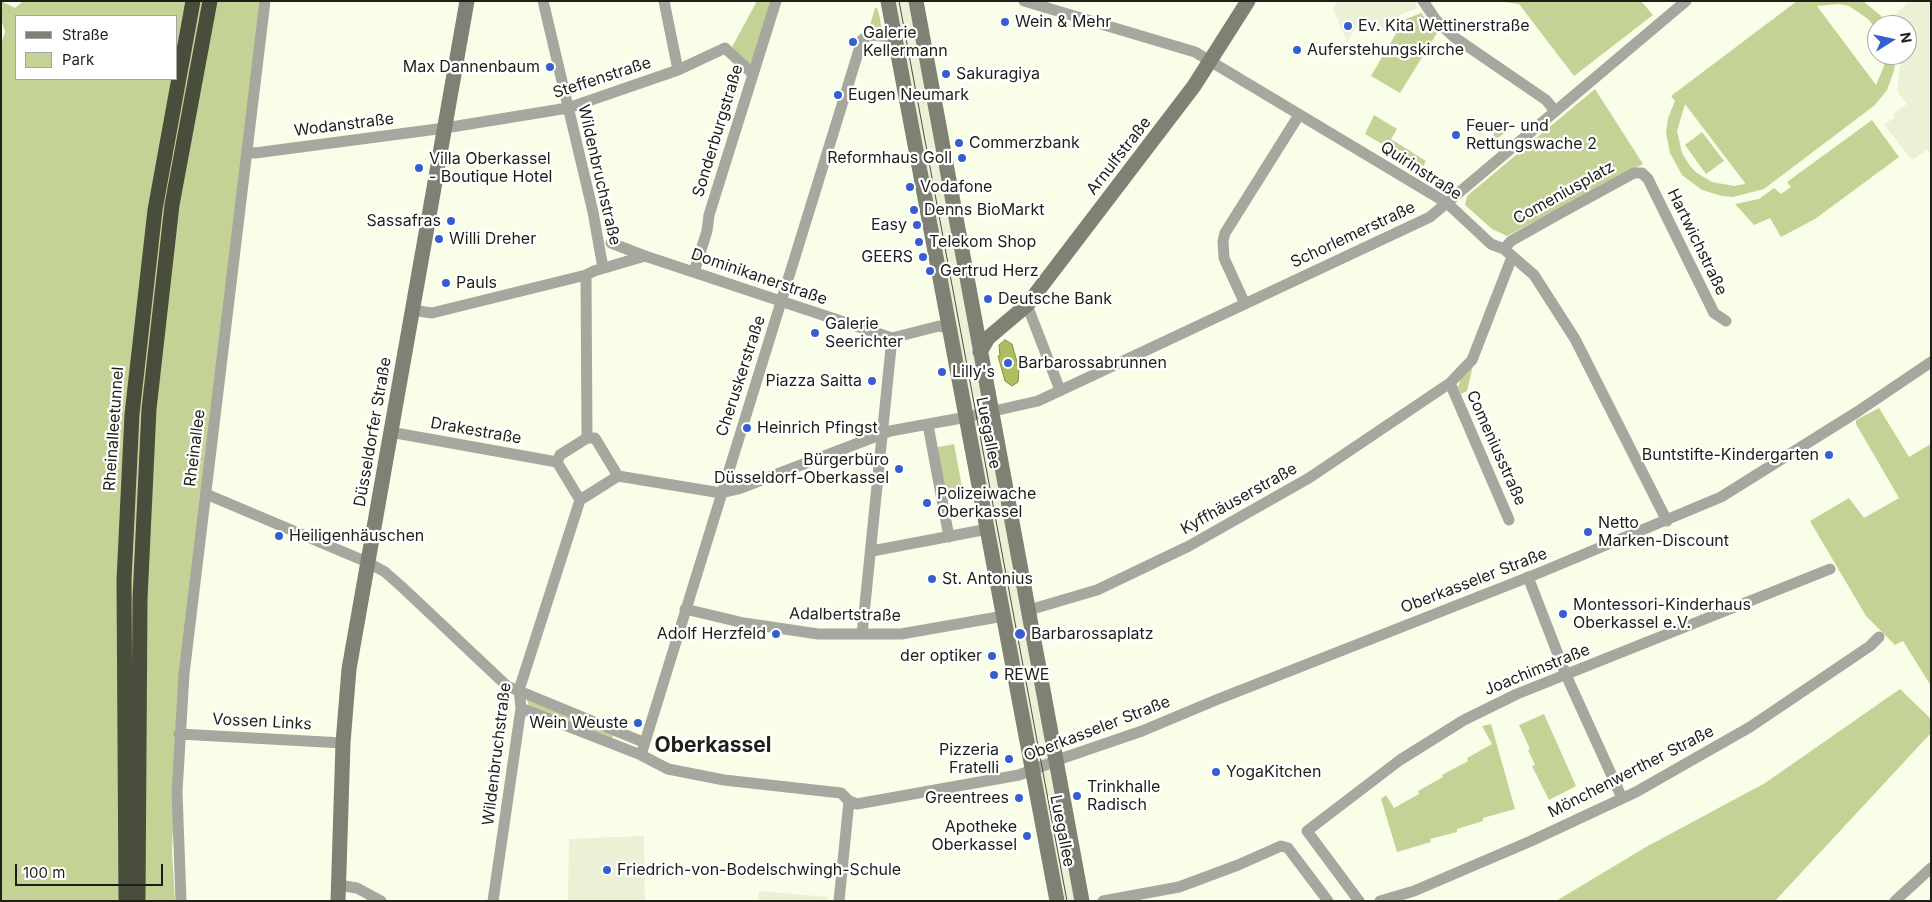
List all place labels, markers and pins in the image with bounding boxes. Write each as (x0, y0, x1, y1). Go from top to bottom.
place label: Wein & Mehr (1015, 12, 1111, 32)
marker: Wein & Mehr (999, 16, 1011, 28)
place label: Ev. Kita Wettinerstraße (1358, 16, 1530, 36)
marker: Ev. Kita Wettinerstraße (1342, 20, 1354, 32)
place label: Galerie Kellermann (863, 23, 948, 61)
marker: Galerie Kellermann (847, 36, 859, 48)
place label: Auferstehungskirche (1307, 40, 1464, 60)
marker: Auferstehungskirche (1291, 44, 1303, 56)
place label: Max Dannenbaum (403, 57, 540, 77)
marker: Max Dannenbaum (544, 61, 556, 73)
place label: Sakuragiya (956, 64, 1040, 84)
marker: Sakuragiya (940, 68, 952, 80)
place label: Eugen Neumark (848, 85, 969, 105)
marker: Eugen Neumark (832, 89, 844, 101)
place label: Feuer- und Rettungswache 2 (1466, 116, 1597, 154)
marker: Feuer- und Rettungswache 2 (1450, 129, 1462, 141)
place label: Commerzbank (969, 133, 1080, 153)
marker: Commerzbank (953, 137, 965, 149)
place label: Reformhaus Goll (827, 148, 952, 168)
place label: Villa Oberkassel - Boutique Hotel (429, 149, 552, 187)
marker: Reformhaus Goll (956, 152, 968, 164)
marker: Villa Oberkassel - Boutique Hotel (413, 162, 425, 174)
place label: Vodafone (920, 177, 992, 197)
marker: Vodafone (904, 181, 916, 193)
place label: Denns BioMarkt (924, 200, 1044, 220)
marker: Denns BioMarkt (908, 204, 920, 216)
place label: Sassafras (366, 211, 441, 231)
marker: Sassafras (445, 215, 457, 227)
place label: Easy (871, 215, 907, 235)
marker: Easy (911, 219, 923, 231)
place label: Willi Dreher (449, 229, 536, 249)
place label: Telekom Shop (929, 232, 1036, 252)
marker: Willi Dreher (433, 233, 445, 245)
marker: Telekom Shop (913, 236, 925, 248)
place label: GEERS (861, 247, 913, 267)
marker: GEERS (917, 251, 929, 263)
place label: Gertrud Herz (940, 261, 1039, 281)
marker: Gertrud Herz (924, 265, 936, 277)
place label: Pauls (456, 273, 497, 293)
marker: Pauls (440, 277, 452, 289)
place label: Deutsche Bank (998, 289, 1112, 309)
marker: Deutsche Bank (982, 293, 994, 305)
place label: Galerie Seerichter (825, 314, 903, 352)
marker: Galerie Seerichter (809, 327, 821, 339)
place label: Barbarossabrunnen (1018, 353, 1167, 373)
marker: Barbarossabrunnen (1002, 357, 1014, 369)
place label: Lilly's (952, 362, 995, 382)
marker: Lilly's (936, 366, 948, 378)
place label: Piazza Saitta (766, 371, 862, 391)
marker: Piazza Saitta (866, 375, 878, 387)
place label: Heinrich Pfingst (757, 418, 878, 438)
marker: Heinrich Pfingst (741, 422, 753, 434)
place label: Buntstifte-Kindergarten (1642, 445, 1819, 465)
marker: Buntstifte-Kindergarten (1823, 449, 1835, 461)
place label: Bürgerbüro Düsseldorf-Oberkassel (714, 450, 889, 488)
marker: Bürgerbüro Düsseldorf-Oberkassel (893, 463, 905, 475)
place label: Polizeiwache Oberkassel (937, 484, 1036, 522)
marker: Polizeiwache Oberkassel (921, 497, 933, 509)
place label: Netto Marken-Discount (1598, 513, 1729, 551)
place label: Heiligenhäuschen (289, 526, 424, 546)
marker: Netto Marken-Discount (1582, 526, 1594, 538)
marker: Heiligenhäuschen (273, 530, 285, 542)
place label: St. Antonius (942, 569, 1033, 589)
marker: St. Antonius (926, 573, 938, 585)
place label: Montessori-Kinderhaus Oberkassel e.V. (1573, 595, 1751, 633)
marker: Montessori-Kinderhaus Oberkassel e.V. (1557, 608, 1569, 620)
place label: Adolf Herzfeld (657, 624, 766, 644)
place label: Barbarossaplatz (1031, 624, 1154, 644)
marker: Barbarossaplatz (1013, 627, 1027, 641)
marker: Adolf Herzfeld (770, 628, 782, 640)
place label: der optiker (900, 646, 982, 666)
marker: der optiker (986, 650, 998, 662)
place label: REWE (1004, 665, 1049, 685)
marker: REWE (988, 669, 1000, 681)
place label: Wein Weuste (529, 713, 628, 733)
marker: Wein Weuste (632, 717, 644, 729)
place label: Pizzeria Fratelli (939, 740, 999, 778)
marker: Pizzeria Fratelli (1003, 753, 1015, 765)
place label: YogaKitchen (1226, 762, 1321, 782)
marker: YogaKitchen (1210, 766, 1222, 778)
place label: Trinkhalle Radisch (1087, 777, 1160, 815)
place label: Greentrees (925, 788, 1009, 808)
marker: Trinkhalle Radisch (1071, 790, 1083, 802)
marker: Greentrees (1013, 792, 1025, 804)
place label: Apotheke Oberkassel (932, 817, 1017, 855)
marker: Apotheke Oberkassel (1021, 830, 1033, 842)
place label: Friedrich-von-Bodelschwingh-Schule (617, 860, 901, 880)
marker: Friedrich-von-Bodelschwingh-Schule (601, 864, 613, 876)

